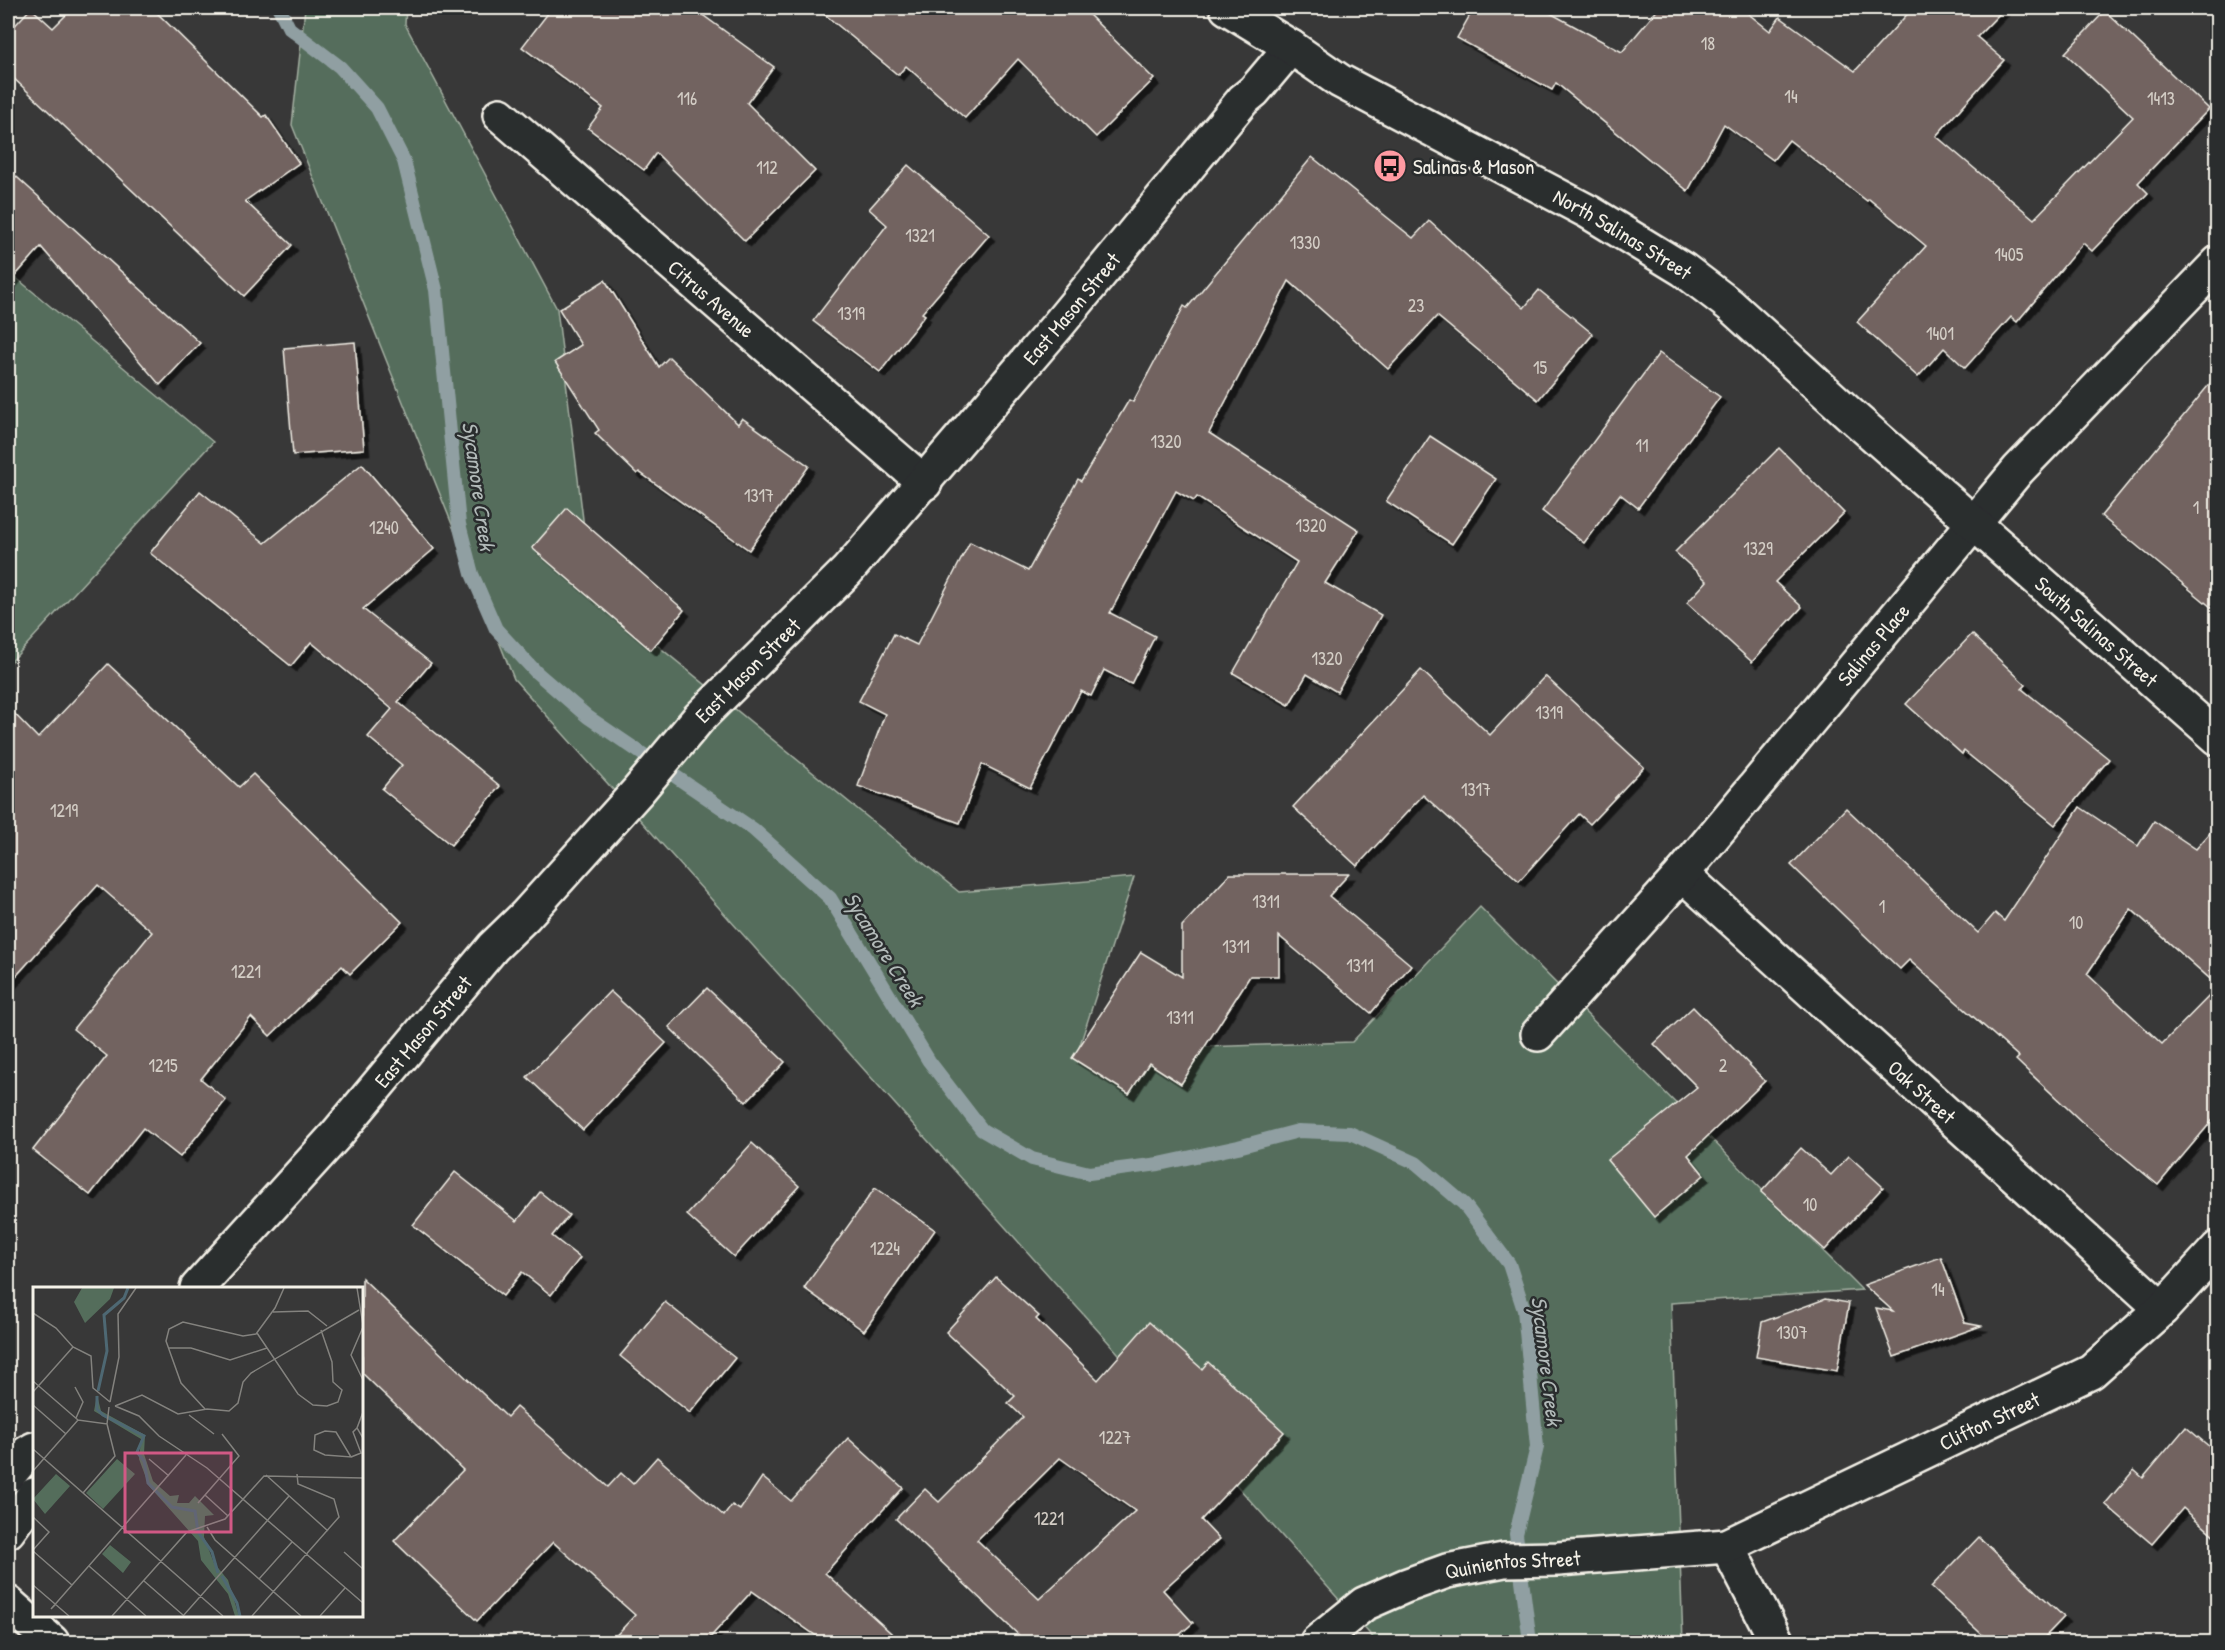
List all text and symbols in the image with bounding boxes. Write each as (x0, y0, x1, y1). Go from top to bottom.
house number: 18 (1701, 31, 1715, 56)
house number: 14 (1784, 84, 1798, 109)
house number: 116 (677, 86, 697, 111)
house number: 1413 (2147, 86, 2175, 111)
bus stop icon: Salinas & Mason (1372, 148, 1408, 184)
place label: Salinas & Mason (1413, 152, 1535, 181)
house number: 112 (756, 155, 778, 180)
street label: North Salinas Street (1548, 181, 1699, 286)
house number: 1321 (905, 223, 935, 248)
house number: 1330 (1290, 230, 1320, 255)
house number: 1405 (1995, 242, 2024, 267)
street label: East Mason Street (1016, 245, 1127, 371)
street label: Citrus Avenue (662, 253, 761, 344)
house number: 23 (1408, 293, 1424, 318)
house number: 1319 (837, 301, 865, 326)
house number: 1401 (1926, 321, 1954, 346)
house number: 15 (1533, 355, 1547, 380)
water label: Sycamore Creek (455, 420, 503, 554)
house number: 1320 (1150, 429, 1182, 454)
house number: 11 (1635, 433, 1649, 458)
house number: 1317 (744, 483, 774, 508)
house number: 1 (2193, 495, 2199, 520)
house number: 1320 (1295, 513, 1327, 538)
house number: 1240 (369, 515, 399, 540)
house number: 1329 (1743, 536, 1773, 561)
street label: South Salinas Street (2029, 569, 2165, 694)
street label: Salinas Place (1830, 597, 1916, 692)
street label: East Mason Street (688, 610, 807, 729)
house number: 1320 (1311, 646, 1343, 671)
house number: 1319 (1535, 700, 1563, 725)
house number: 1317 (1461, 777, 1491, 802)
house number: 1219 (50, 798, 78, 823)
water label: Sycamore Creek (837, 886, 932, 1014)
house number: 1311 (1252, 889, 1280, 914)
house number: 1 (1879, 894, 1885, 919)
house number: 10 (2069, 910, 2083, 935)
house number: 1311 (1222, 934, 1250, 959)
house number: 1311 (1346, 953, 1374, 978)
house number: 1221 (231, 959, 261, 984)
street label: East Mason Street (367, 968, 479, 1094)
house number: 1311 (1166, 1005, 1194, 1030)
house number: 1215 (148, 1053, 178, 1078)
house number: 2 (1719, 1053, 1728, 1078)
street label: Oak Street (1882, 1053, 1963, 1130)
house number: 10 (1803, 1192, 1817, 1217)
house number: 1224 (870, 1236, 900, 1261)
house number: 14 (1931, 1277, 1945, 1302)
inset map (33, 1287, 363, 1617)
water label: Sycamore Creek (1524, 1295, 1570, 1429)
house number: 1307 (1776, 1320, 1808, 1345)
street label: Clifton Street (1934, 1384, 2045, 1457)
house number: 1227 (1099, 1425, 1131, 1450)
house number: 1221 (1034, 1506, 1064, 1531)
street label: Quinientos Street (1442, 1543, 1582, 1586)

